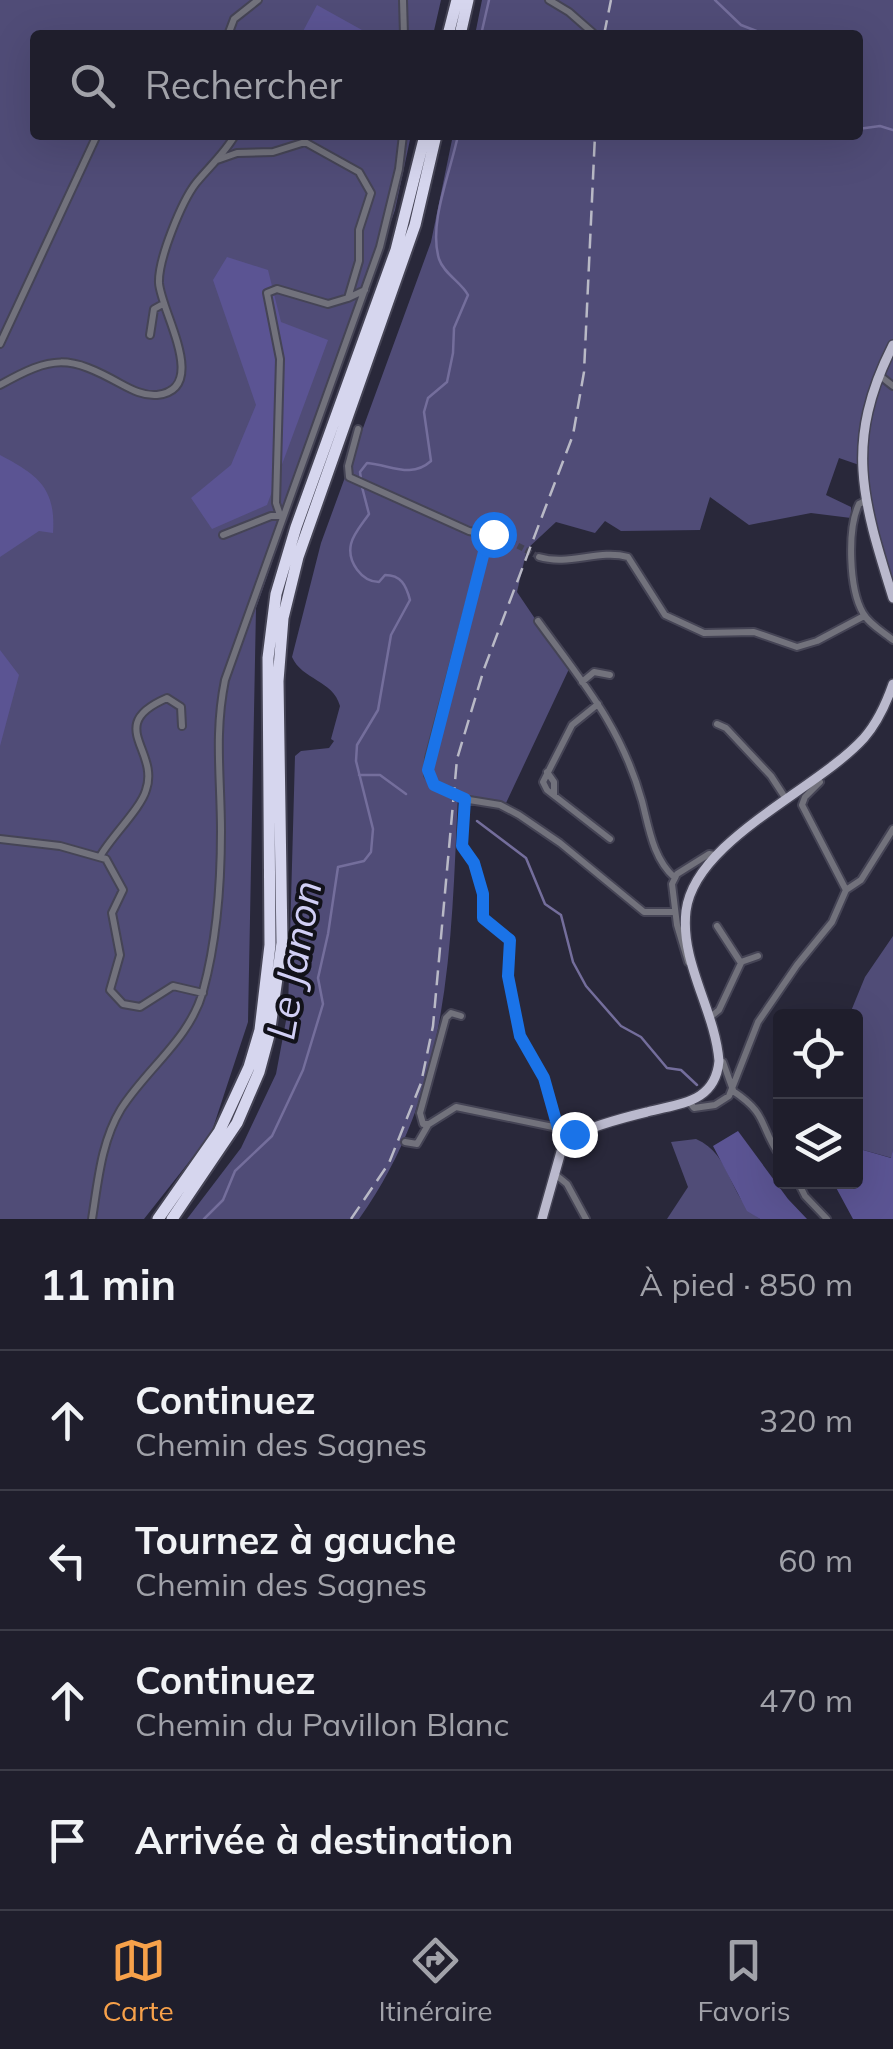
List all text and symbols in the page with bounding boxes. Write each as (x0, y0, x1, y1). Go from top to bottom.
search box (30, 30, 863, 140)
icon: search (65, 58, 120, 113)
text: Rechercher (145, 61, 342, 109)
route start (471, 512, 517, 558)
water label: Le Janon (254, 876, 332, 1043)
map controls (773, 1009, 863, 1189)
button: locate (773, 1009, 863, 1099)
button: layers (773, 1099, 863, 1189)
route end (552, 1112, 598, 1158)
text: 11 min (40, 1258, 176, 1311)
text: À pied · 850 m (640, 1264, 853, 1304)
text: Continuez (135, 1376, 316, 1424)
icon: ahead (40, 1393, 95, 1448)
text: 320 m (759, 1400, 853, 1440)
text: Chemin des Sagnes (135, 1424, 427, 1464)
text: Tournez à gauche (135, 1516, 456, 1564)
icon: left (40, 1533, 95, 1588)
text: 60 m (778, 1540, 853, 1580)
text: Chemin des Sagnes (135, 1564, 427, 1604)
text: Continuez (135, 1656, 316, 1704)
icon: ahead (40, 1673, 95, 1728)
text: 470 m (759, 1680, 853, 1720)
text: Chemin du Pavillon Blanc (135, 1704, 509, 1744)
icon: arrive (40, 1813, 95, 1868)
text: Arrivée à destination (135, 1816, 513, 1864)
tab: Carte (102, 1933, 174, 2028)
tab: Itinéraire (379, 1933, 493, 2028)
tab: Favoris (697, 1933, 791, 2028)

